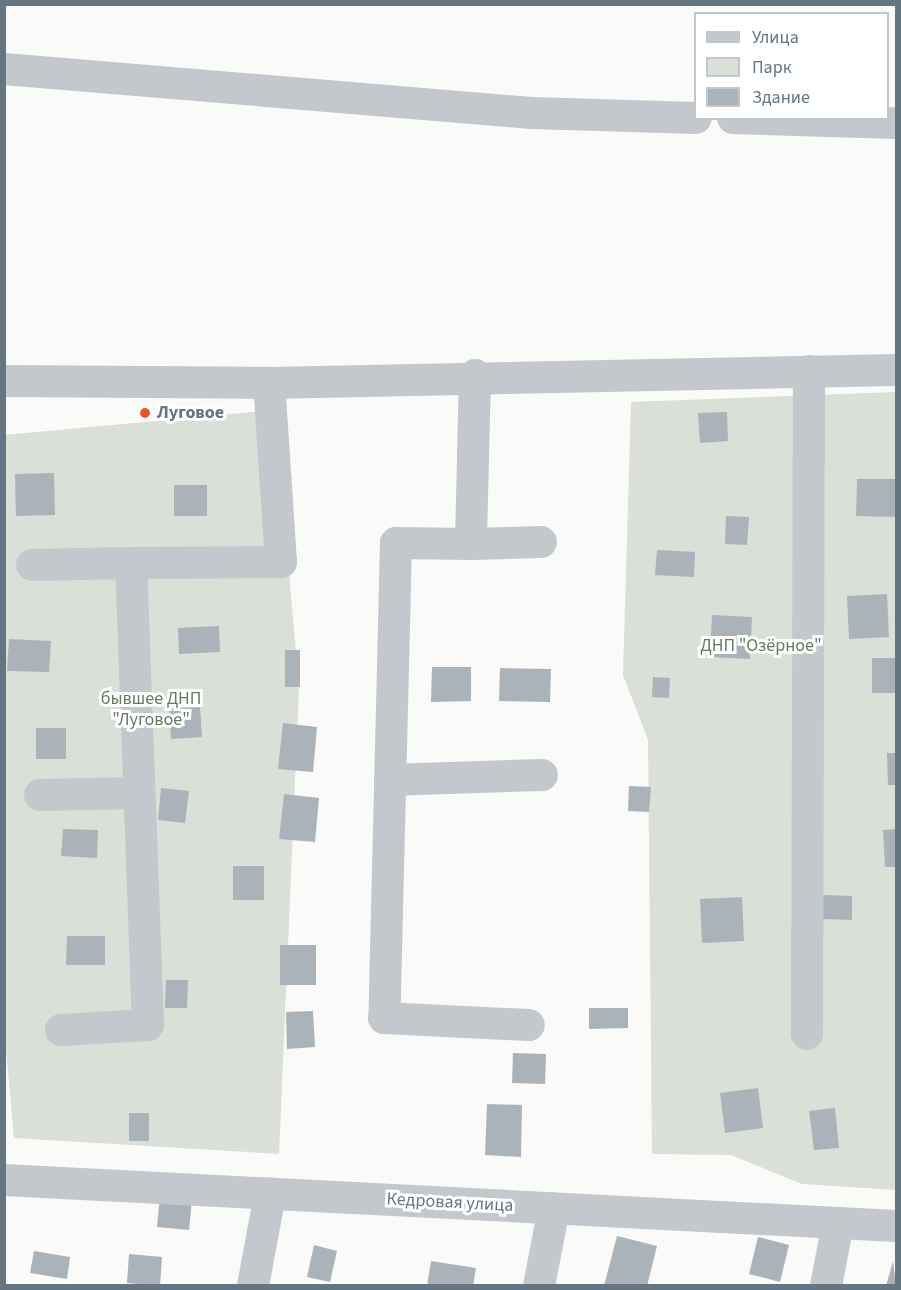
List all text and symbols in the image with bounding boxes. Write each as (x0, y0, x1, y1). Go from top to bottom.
legend (694, 12, 889, 120)
text: Улица (752, 25, 799, 50)
text: Парк (752, 55, 792, 80)
text: Здание (752, 85, 810, 110)
place label: Луговое (157, 402, 224, 424)
marker: Луговое (138, 406, 152, 420)
park label: ДНП "Озёрное" (700, 635, 822, 657)
park label: бывшее ДНП "Луговое" (101, 689, 201, 732)
street label: Кедровая улица (386, 1189, 514, 1217)

